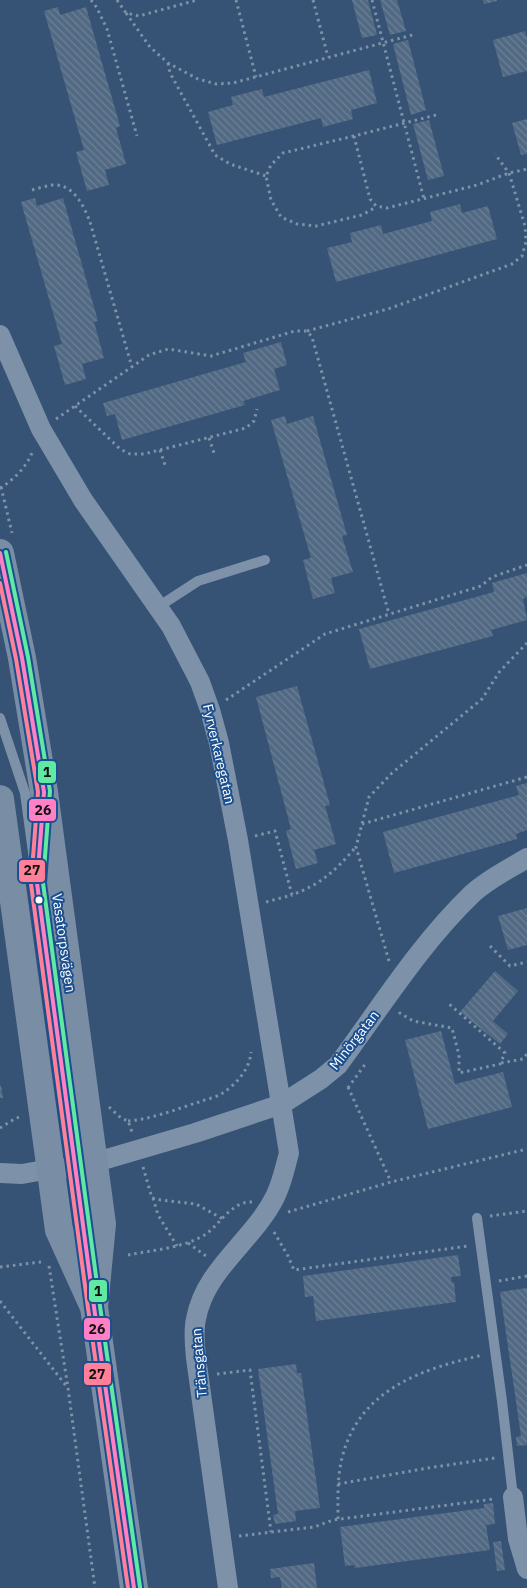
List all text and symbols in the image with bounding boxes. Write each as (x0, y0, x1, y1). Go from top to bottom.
street label: Fyrverkaregatan (199, 702, 239, 806)
line badge: 1 (37, 760, 57, 784)
text: 1 (43, 763, 52, 781)
line badge: 26 (28, 798, 57, 822)
text: 26 (35, 801, 51, 819)
line badge: 27 (18, 859, 46, 883)
text: 27 (24, 861, 40, 879)
street label: Vasatorpsvägen (48, 892, 80, 994)
unlabelled marker (34, 895, 44, 905)
street label: Minörgatan (325, 1007, 383, 1073)
line badge: 1 (88, 1279, 108, 1303)
text: 1 (94, 1282, 103, 1300)
line badge: 26 (83, 1317, 111, 1341)
text: 26 (89, 1320, 105, 1338)
street label: Tränsgatan (187, 1327, 211, 1399)
line badge: 27 (83, 1362, 112, 1386)
text: 27 (89, 1365, 105, 1383)

